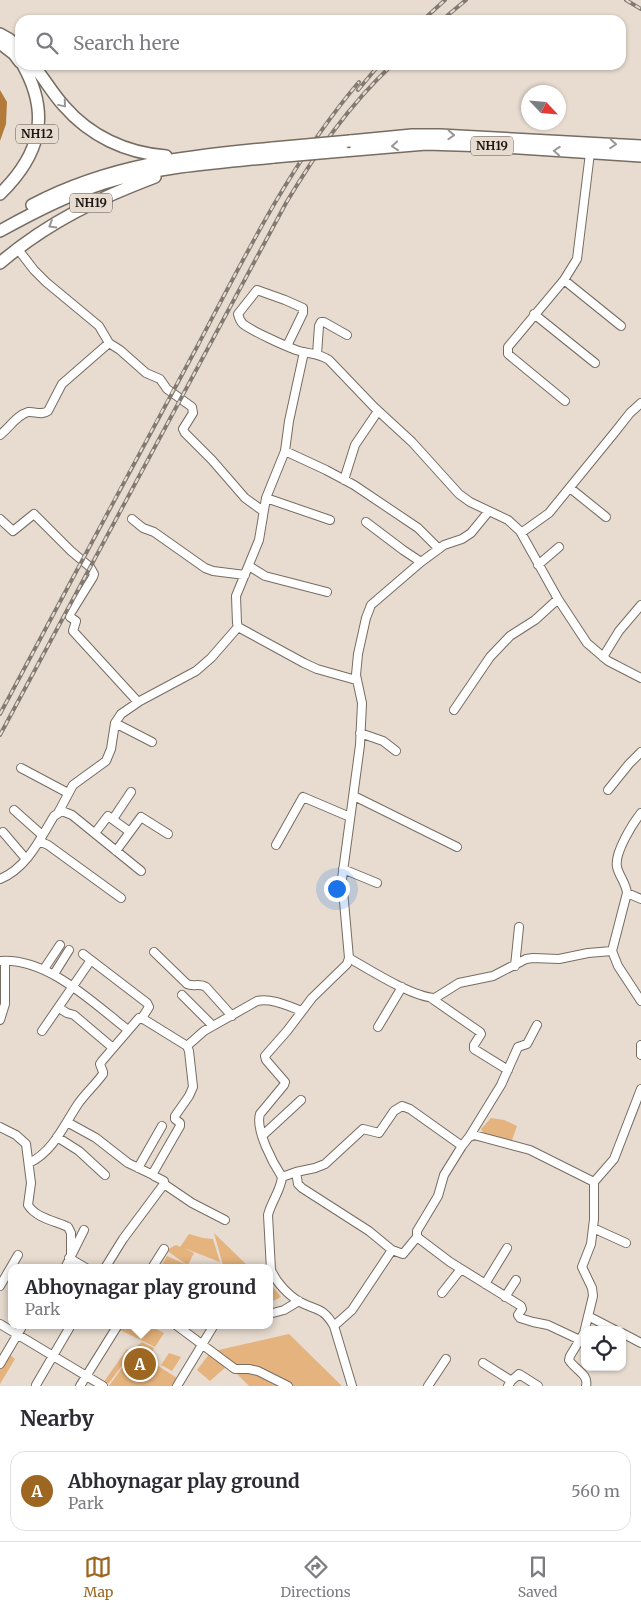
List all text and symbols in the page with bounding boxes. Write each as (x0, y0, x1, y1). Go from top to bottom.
search box (15, 15, 626, 70)
icon: search (33, 29, 61, 57)
text: Search here (73, 31, 180, 55)
north arrow (521, 85, 566, 130)
one-way arrow (57, 98, 65, 107)
road number: NH12 (16, 125, 58, 144)
one-way arrow (448, 130, 455, 140)
road number: NH19 (471, 136, 513, 156)
one-way arrow (609, 138, 617, 149)
one-way arrow (391, 141, 399, 152)
one-way arrow (553, 145, 561, 156)
road number: NH19 (70, 194, 112, 212)
one-way arrow (48, 219, 57, 229)
your location (324, 876, 350, 902)
popup (8, 1264, 273, 1329)
text: Abhoynagar play ground (25, 1275, 256, 1299)
text: Park (25, 1299, 60, 1319)
map controls (581, 1326, 626, 1371)
button: locate (581, 1326, 626, 1371)
pin: A (124, 1345, 156, 1383)
text: Nearby (20, 1405, 94, 1432)
text: Abhoynagar play ground (68, 1469, 300, 1493)
text: A (31, 1481, 43, 1501)
text: 560 m (571, 1481, 620, 1501)
text: Park (68, 1493, 104, 1513)
tab: Map (84, 1553, 113, 1601)
tab: Directions (281, 1553, 351, 1601)
tab: Saved (518, 1553, 557, 1601)

